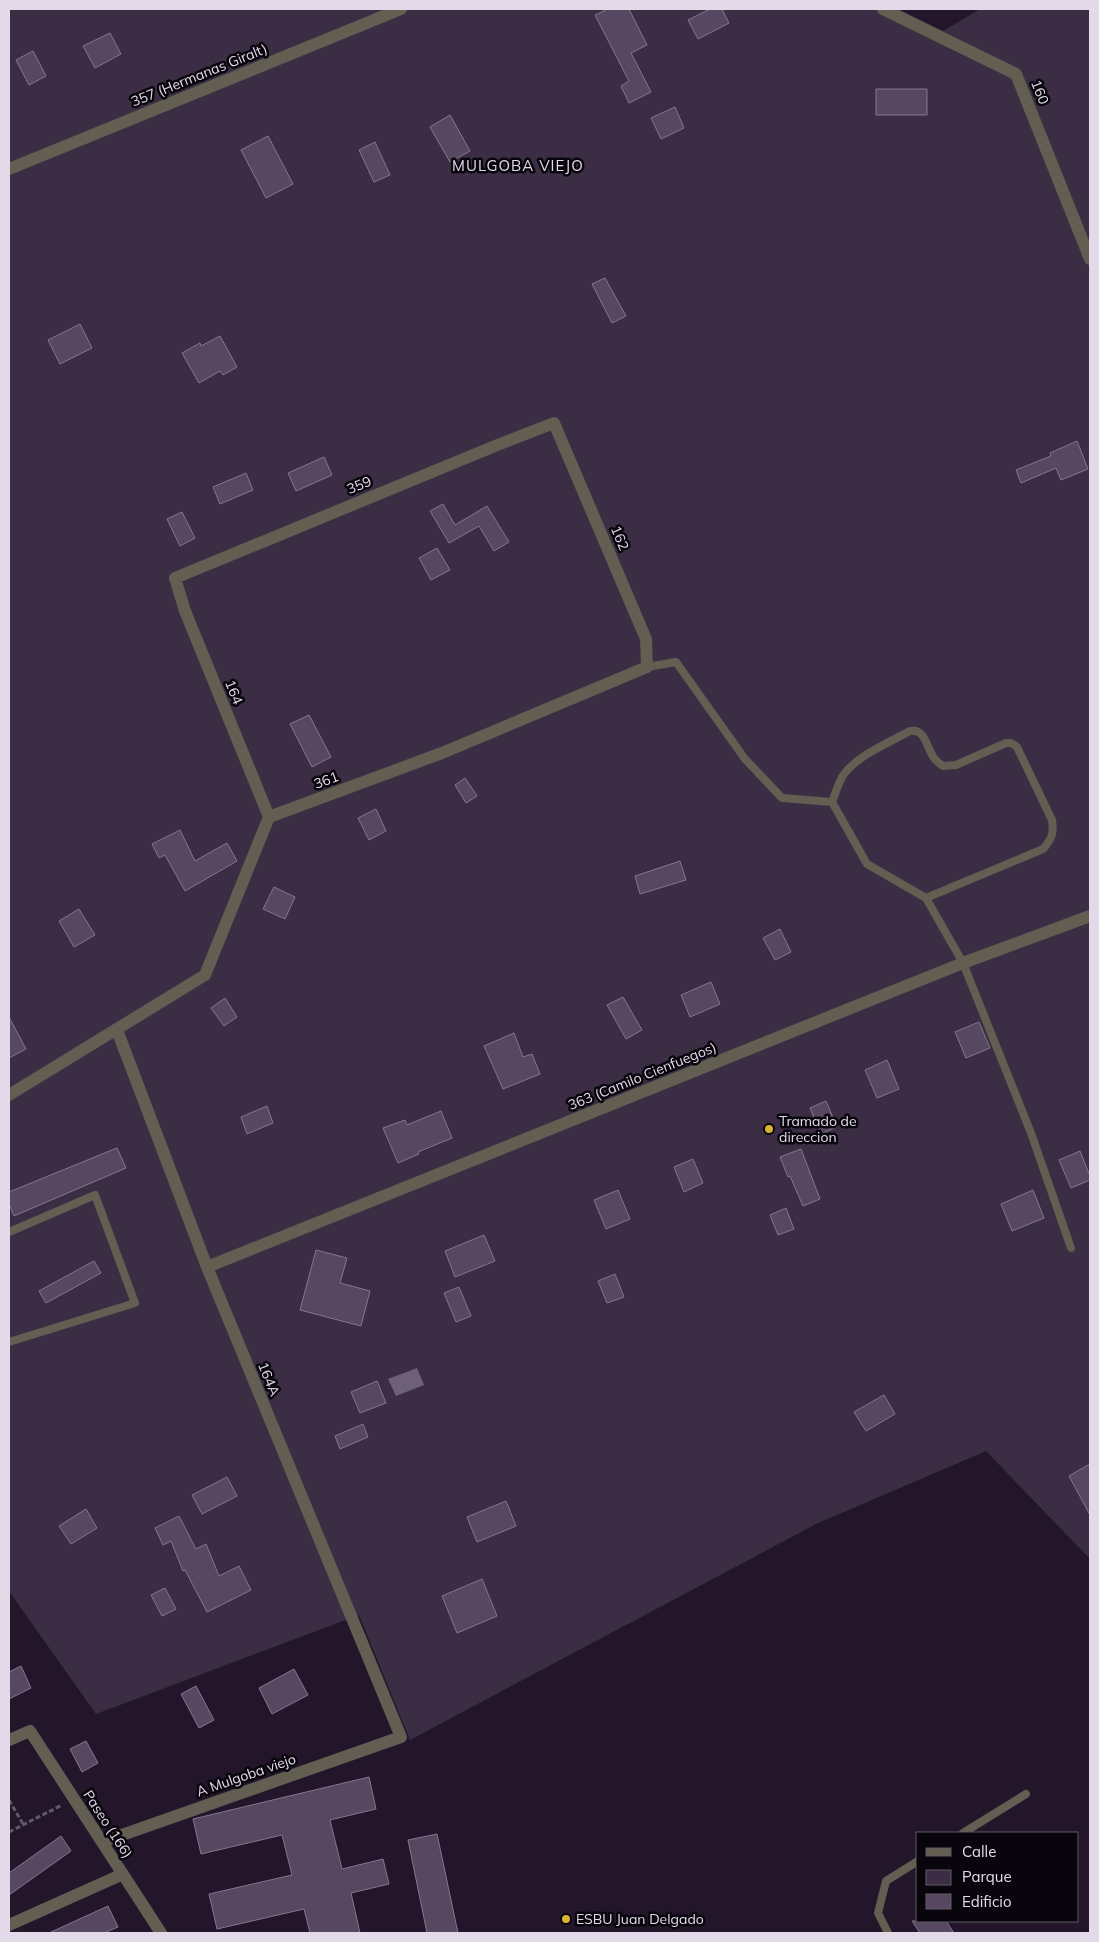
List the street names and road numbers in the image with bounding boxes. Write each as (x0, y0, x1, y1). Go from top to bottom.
street label: 357 (Hermanas Giralt) (128, 39, 270, 111)
street label: 160 (1027, 77, 1053, 107)
street label: 359 (344, 472, 374, 498)
street label: 162 (607, 523, 633, 553)
street label: 164 (221, 677, 247, 708)
street label: 361 (311, 767, 341, 793)
street label: 363 (Camilo Cienfuegos) (565, 1038, 719, 1114)
street label: 164A (254, 1359, 284, 1399)
street label: A Mulgoba viejo (194, 1750, 298, 1800)
street label: Paseo (166) (79, 1787, 137, 1861)

